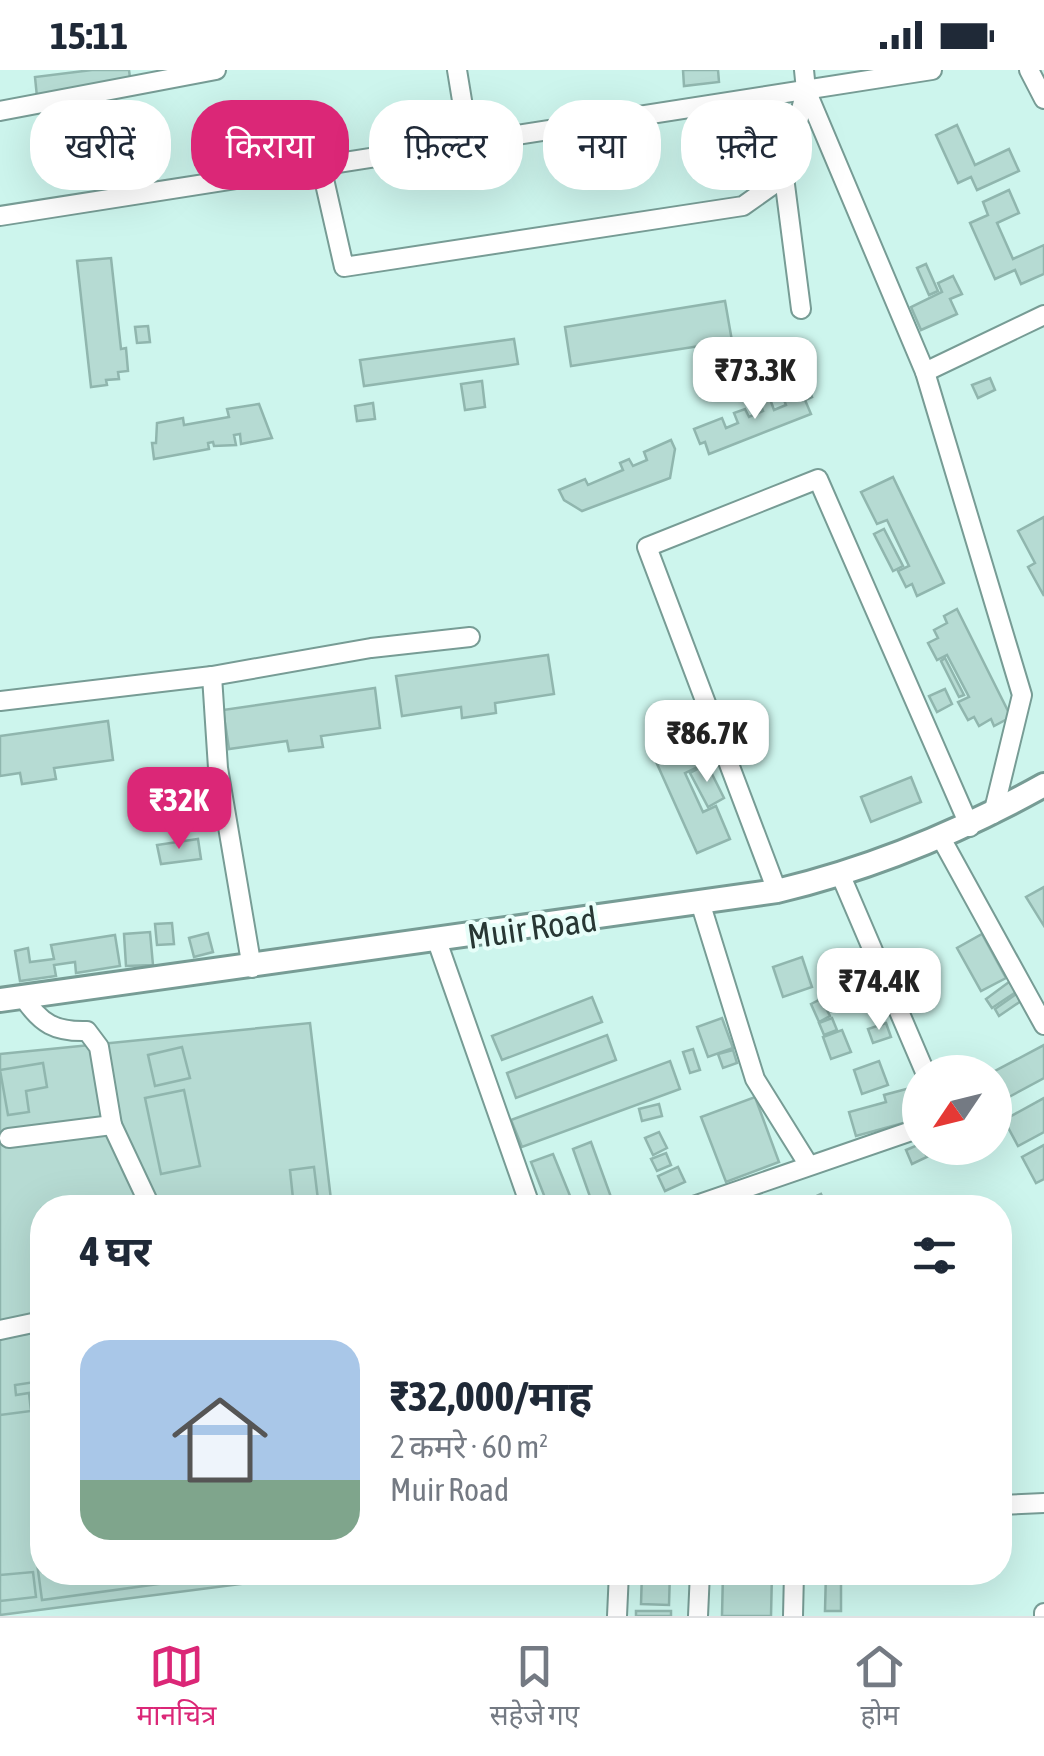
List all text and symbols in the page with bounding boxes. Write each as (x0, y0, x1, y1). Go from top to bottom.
text: 15:11 (50, 14, 128, 57)
chip: खरीदें (30, 100, 171, 190)
chip: किराया (191, 100, 349, 190)
chip: फ़िल्टर (369, 100, 523, 190)
chip: नया (543, 100, 661, 190)
chip: फ़्लैट (681, 100, 812, 190)
pin: ₹73.3K (674, 337, 836, 422)
text: ₹73.3K (715, 351, 795, 388)
pin: ₹86.7K (626, 700, 788, 785)
text: ₹86.7K (667, 714, 747, 751)
pin: ₹32K (120, 767, 238, 852)
text: ₹32K (149, 781, 209, 818)
street label: Muir Road (465, 898, 599, 956)
pin: ₹74.4K (798, 948, 960, 1033)
text: ₹74.4K (839, 962, 919, 999)
north arrow (902, 1055, 1012, 1165)
map controls (902, 1055, 1012, 1165)
text: 4 घर (80, 1227, 151, 1275)
icon: filters (907, 1228, 962, 1283)
text: ₹32,000/माह (390, 1372, 592, 1420)
icon: home (160, 1380, 280, 1500)
text: 2 कमरे · 60 m² (390, 1428, 548, 1465)
text: Muir Road (390, 1471, 509, 1508)
tab: मानचित्र (137, 1639, 217, 1736)
tab: सहेजे गए (490, 1639, 579, 1736)
tab: होम (852, 1639, 907, 1736)

